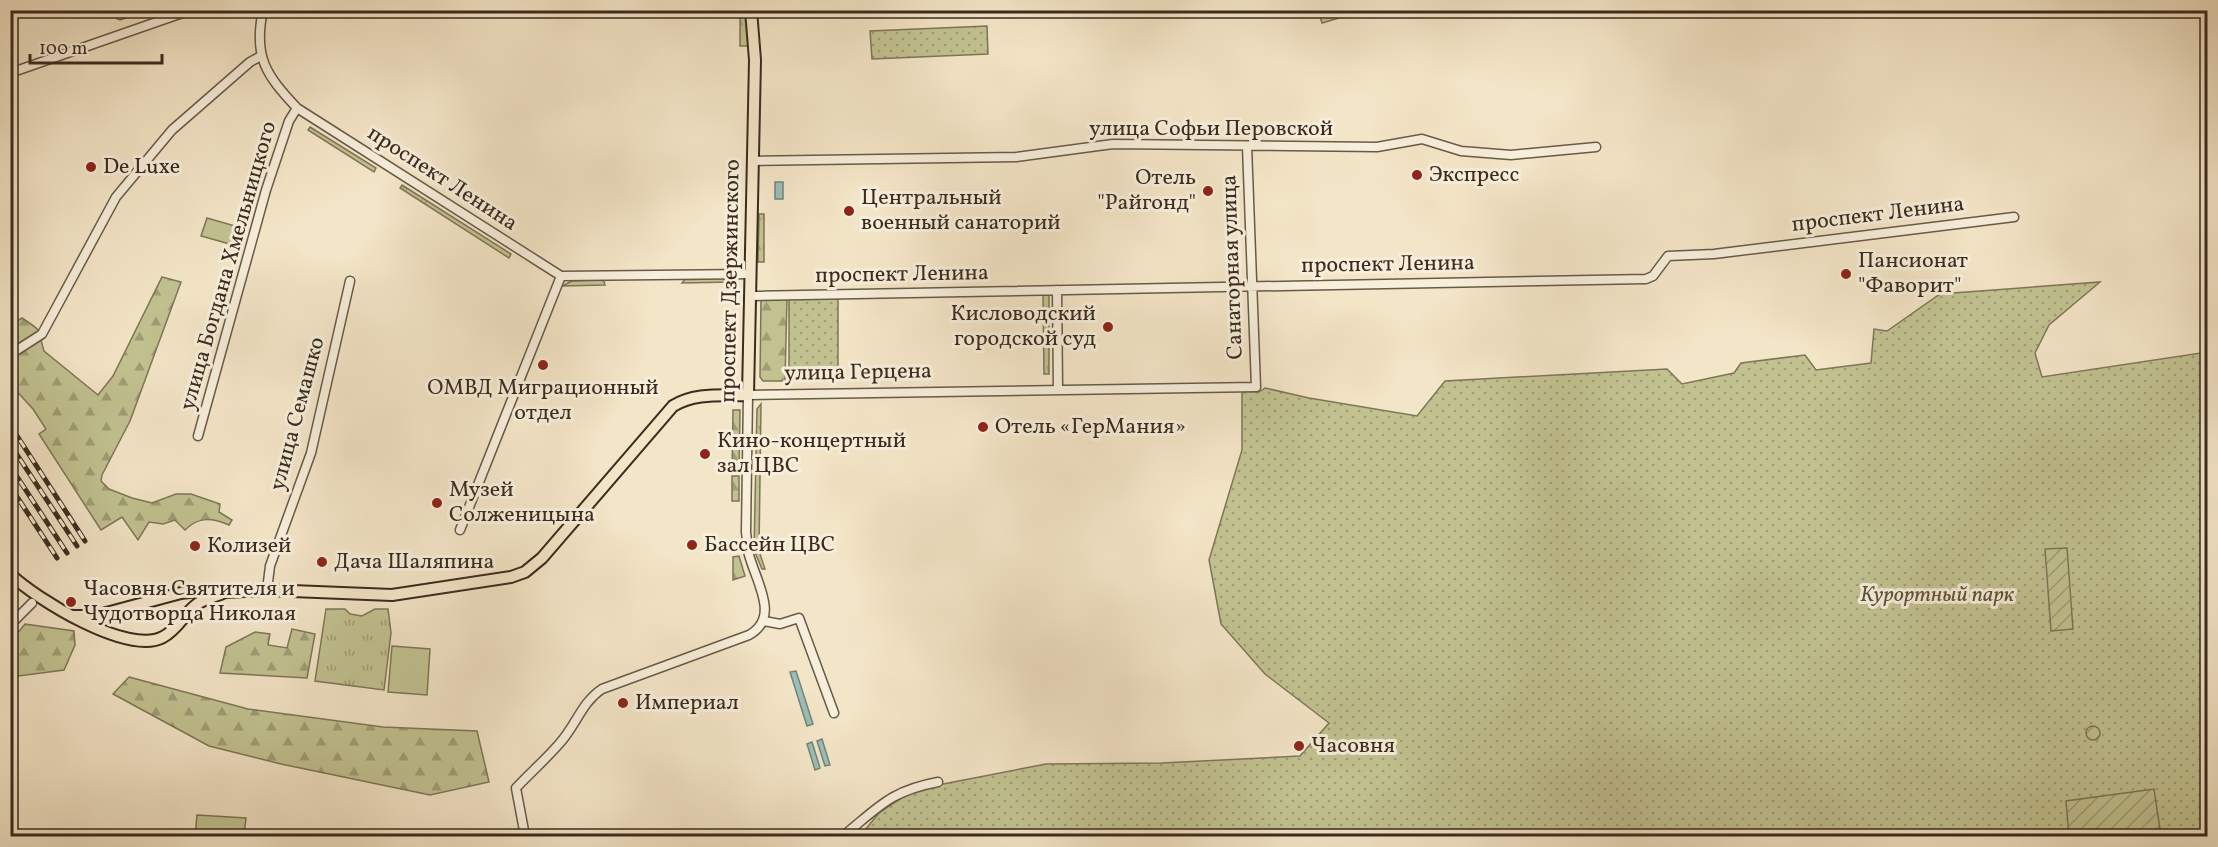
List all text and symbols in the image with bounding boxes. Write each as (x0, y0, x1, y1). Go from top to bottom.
scale bar (30, 27, 162, 65)
text: 100 m (39, 37, 88, 62)
street label: улица Софьи Перовской (1089, 114, 1333, 145)
street label: улица Богдана Хмельницкого (173, 118, 285, 414)
street label: проспект Ленина (361, 119, 523, 239)
place label: De Luxe (103, 152, 180, 183)
street label: проспект Дзержинского (713, 159, 749, 403)
marker: De Luxe (84, 160, 98, 174)
place label: Экспресс (1429, 160, 1519, 191)
place label: Отель "Райгонд" (1097, 163, 1196, 219)
marker: Экспресс (1410, 168, 1424, 182)
street label: Санаторная улица (1214, 174, 1252, 360)
place label: Центральный военный санаторий (861, 183, 1061, 239)
marker: Отель "Райгонд" (1201, 184, 1215, 198)
street label: проспект Ленина (1790, 189, 1966, 241)
marker: Центральный военный санаторий (842, 204, 856, 218)
place label: Пансионат "Фаворит" (1858, 246, 1968, 302)
street label: проспект Ленина (1301, 248, 1475, 282)
street label: проспект Ленина (815, 258, 989, 292)
marker: Пансионат "Фаворит" (1839, 267, 1853, 281)
place label: Кисловодский городской суд (950, 299, 1097, 355)
marker: Кисловодский городской суд (1101, 320, 1115, 334)
street label: улица Семашко (263, 334, 333, 494)
street label: улица Герцена (784, 356, 932, 390)
marker: ОМВД Миграционный отдел (536, 358, 550, 372)
place label: ОМВД Миграционный отдел (427, 373, 659, 429)
place label: Отель «ГерМания» (995, 412, 1186, 443)
marker: Отель «ГерМания» (976, 420, 990, 434)
place label: Кино-концертный зал ЦВС (717, 426, 906, 482)
marker: Кино-концертный зал ЦВС (698, 447, 712, 461)
place label: Музей Солженицына (449, 475, 595, 531)
marker: Музей Солженицына (430, 496, 444, 510)
place label: Бассейн ЦВС (704, 530, 835, 561)
place label: Колизей (207, 531, 292, 562)
marker: Бассейн ЦВС (685, 538, 699, 552)
marker: Колизей (188, 539, 202, 553)
place label: Дача Шаляпина (334, 547, 494, 578)
marker: Дача Шаляпина (315, 555, 329, 569)
place label: Часовня Святителя и Чудотворца Николая (83, 574, 296, 630)
park label: Курортный парк (1860, 580, 2015, 611)
marker: Часовня Святителя и Чудотворца Николая (64, 595, 78, 609)
place label: Империал (635, 688, 739, 719)
marker: Империал (616, 696, 630, 710)
place label: Часовня (1311, 731, 1395, 762)
marker: Часовня (1292, 739, 1306, 753)

